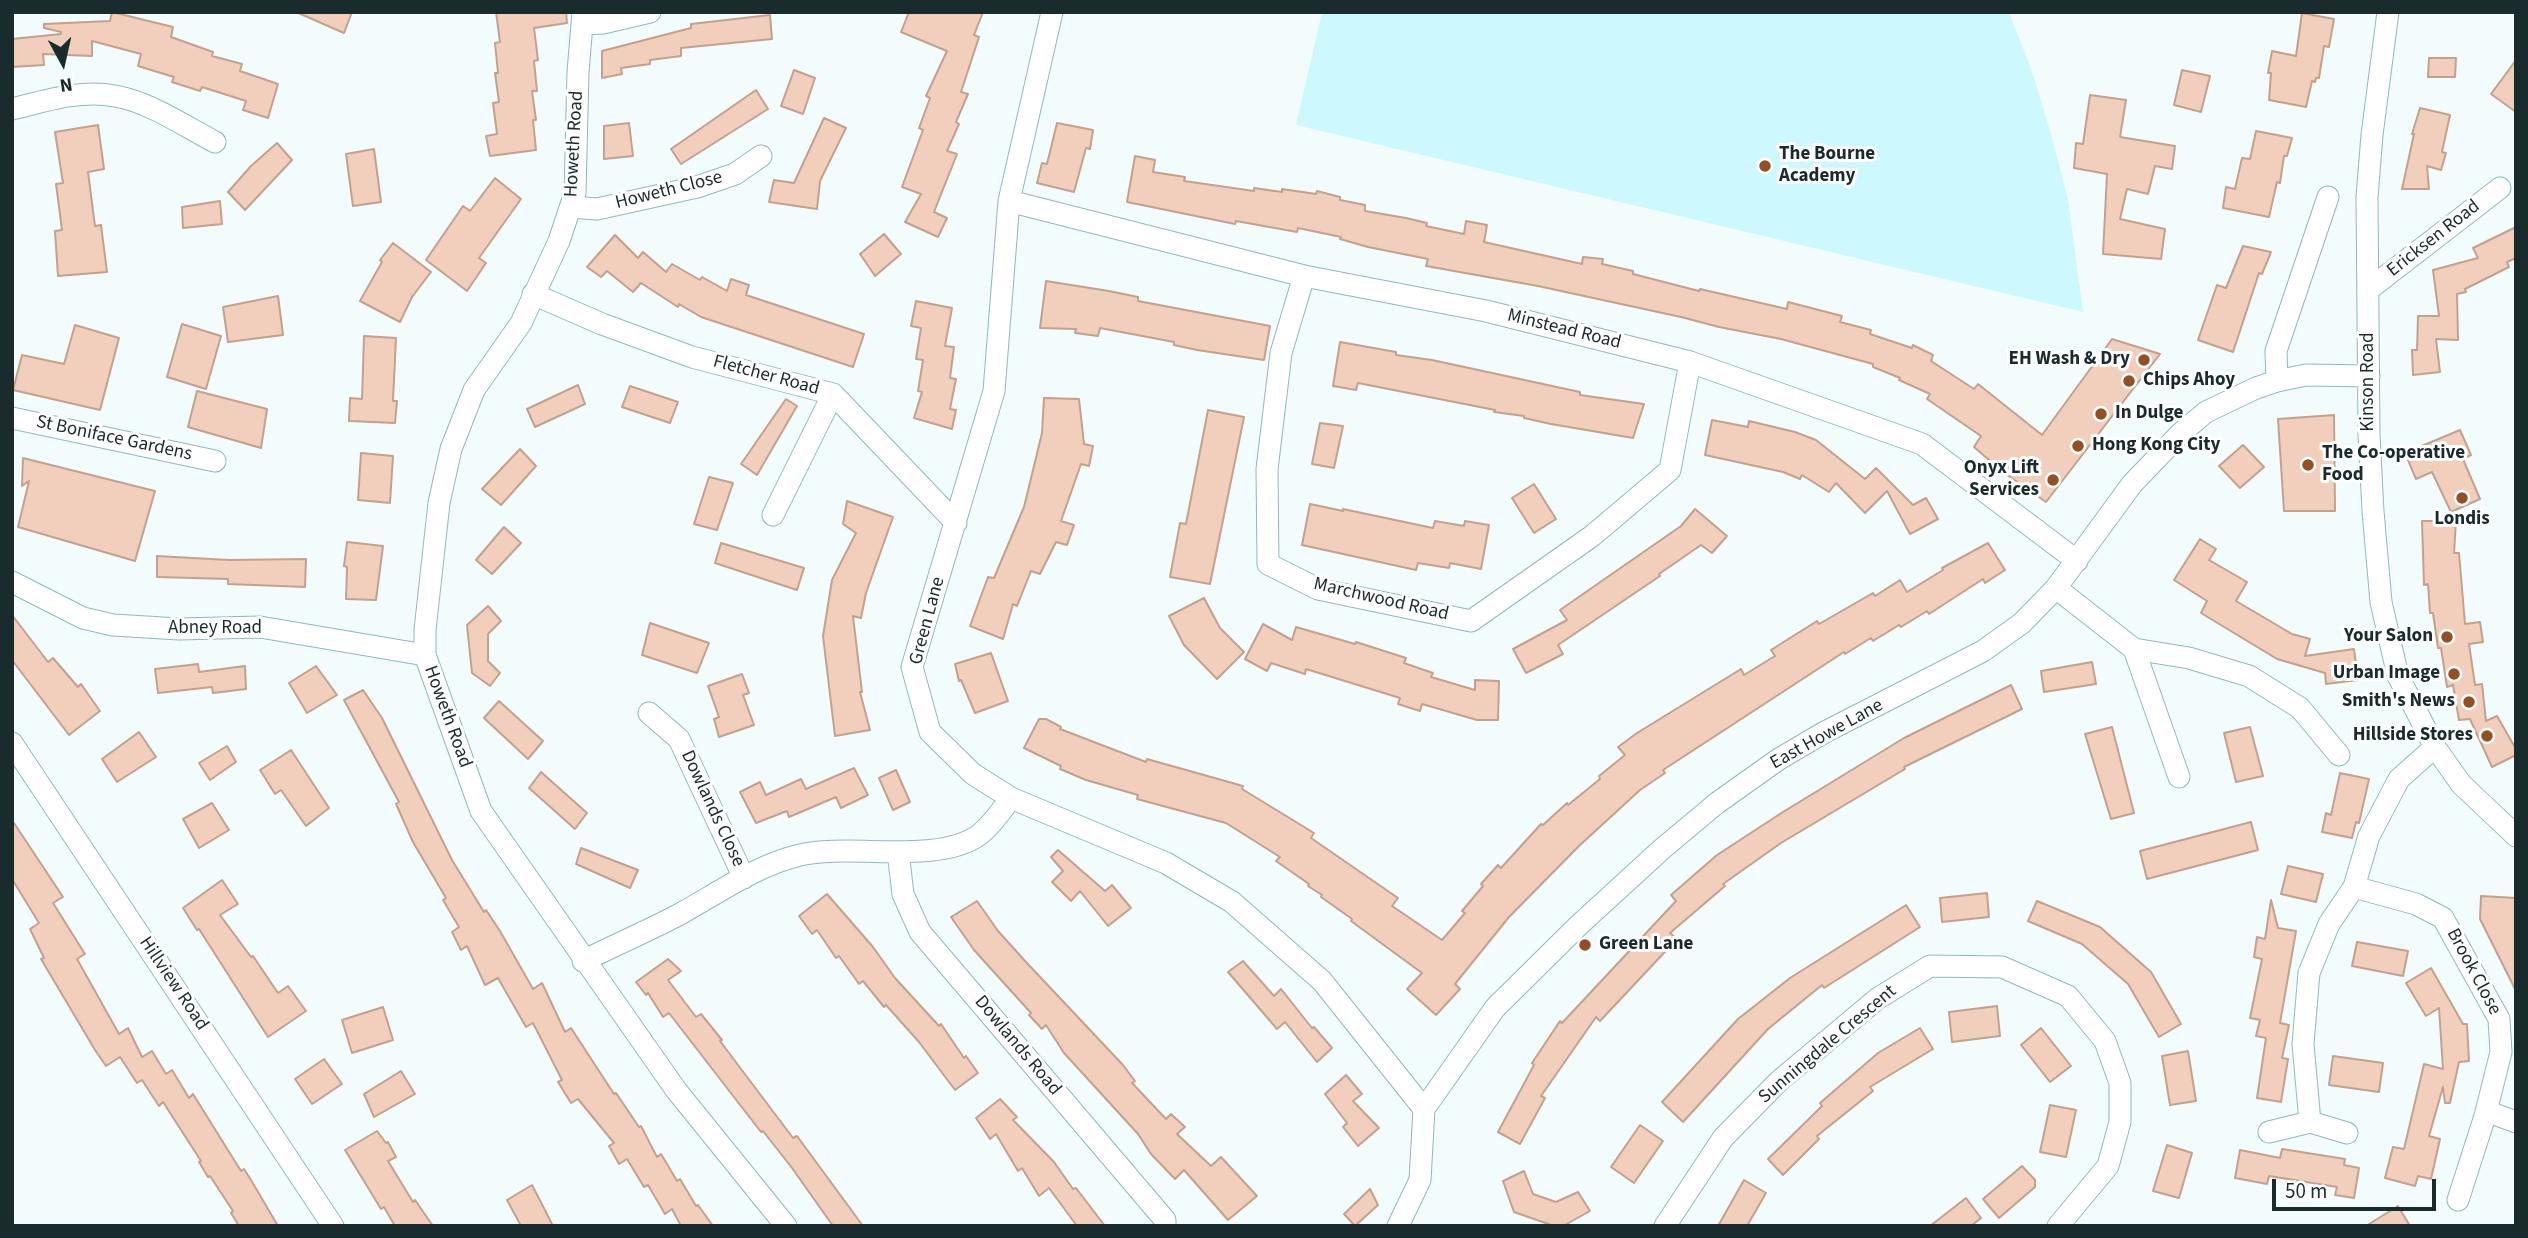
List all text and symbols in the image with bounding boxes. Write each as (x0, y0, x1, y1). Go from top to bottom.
north arrow (28, 28, 98, 98)
text: N (58, 70, 74, 99)
street label: Howeth Road (561, 90, 589, 198)
place label: The Bourne Academy (1779, 144, 1875, 188)
marker: The Bourne Academy (1757, 158, 1773, 174)
street label: Howeth Close (613, 167, 725, 215)
street label: Ericksen Road (2383, 196, 2485, 282)
street label: Minstead Road (1505, 305, 1623, 355)
street label: Kinson Road (2358, 332, 2380, 432)
place label: EH Wash & Dry (2009, 349, 2130, 371)
street label: Fletcher Road (710, 351, 822, 401)
marker: EH Wash & Dry (2136, 352, 2152, 368)
place label: Chips Ahoy (2143, 370, 2235, 392)
marker: Chips Ahoy (2121, 373, 2137, 389)
place label: In Dulge (2115, 403, 2183, 425)
marker: In Dulge (2093, 406, 2109, 422)
street label: St Boniface Gardens (34, 411, 194, 467)
place label: Hong Kong City (2092, 435, 2220, 457)
marker: Hong Kong City (2070, 438, 2086, 454)
place label: The Co-operative Food (2322, 443, 2465, 487)
marker: The Co-operative Food (2300, 457, 2316, 473)
place label: Onyx Lift Services (1964, 458, 2039, 502)
marker: Onyx Lift Services (2045, 472, 2061, 488)
marker: Londis (2454, 490, 2470, 506)
place label: Londis (2434, 509, 2490, 531)
street label: Marchwood Road (1311, 573, 1451, 627)
street label: Green Lane (905, 575, 951, 667)
street label: Abney Road (168, 618, 262, 640)
place label: Your Salon (2344, 626, 2433, 648)
marker: Your Salon (2439, 629, 2455, 645)
street label: Howeth Road (418, 663, 476, 771)
place label: Urban Image (2333, 663, 2440, 685)
marker: Urban Image (2446, 666, 2462, 682)
place label: Smith's News (2342, 691, 2455, 713)
marker: Smith's News (2461, 694, 2477, 710)
street label: East Howe Lane (1767, 695, 1887, 775)
place label: Hillside Stores (2353, 725, 2473, 747)
marker: Hillside Stores (2479, 728, 2495, 744)
street label: Dowlands Close (675, 747, 749, 871)
street label: Brook Close (2441, 925, 2505, 1019)
street label: Hillview Road (133, 933, 213, 1035)
place label: Green Lane (1599, 934, 1693, 956)
marker: Green Lane (1577, 937, 1593, 953)
street label: Sunningdale Crescent (1754, 981, 1902, 1109)
street label: Dowlands Road (969, 991, 1065, 1101)
scale bar (2276, 1164, 2440, 1208)
text: 50 m (2285, 1176, 2327, 1206)

